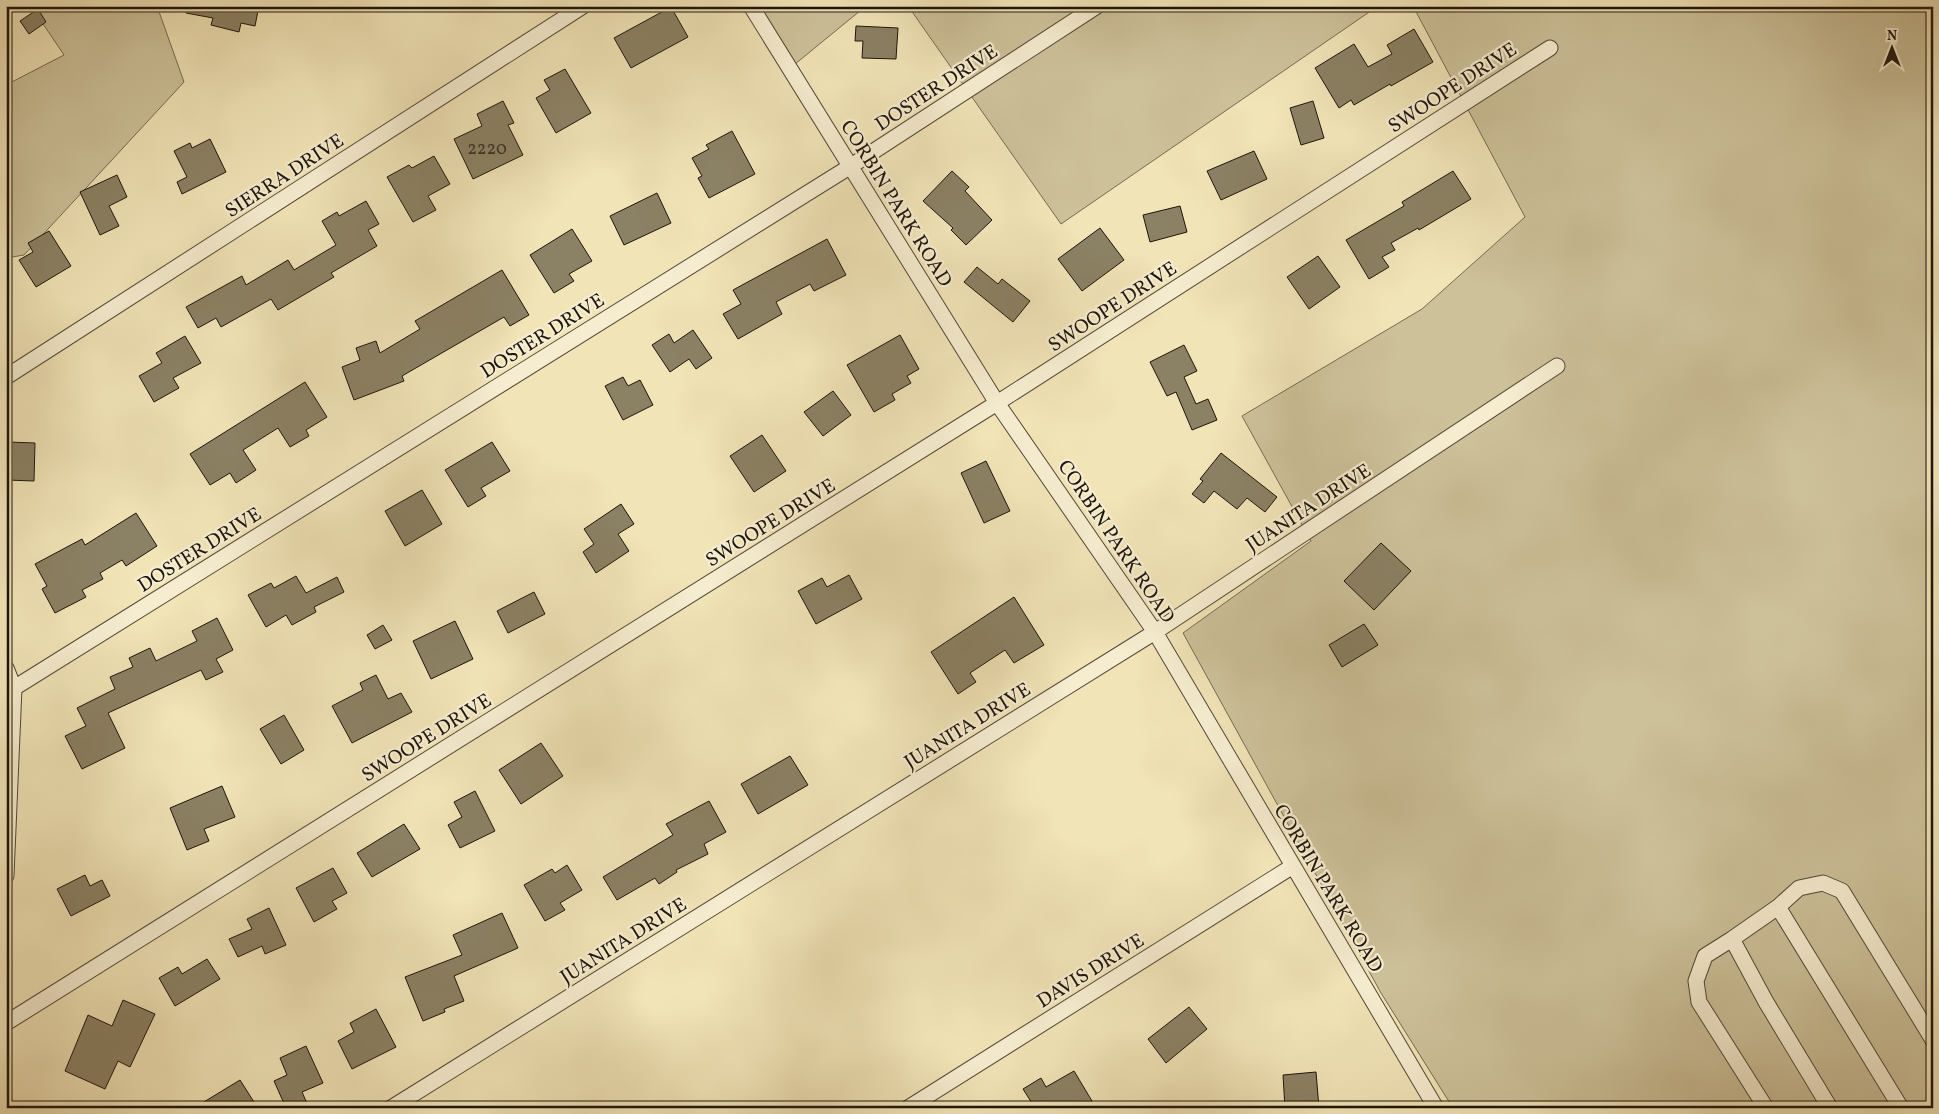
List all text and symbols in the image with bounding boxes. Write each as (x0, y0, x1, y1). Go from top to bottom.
north arrow (1866, 22, 1916, 72)
text: N (1887, 27, 1897, 46)
street label: SWOOPE DRIVE (1383, 37, 1523, 141)
street label: DOSTER DRIVE (870, 38, 1004, 139)
street label: CORBIN PARK ROAD (833, 115, 958, 293)
street label: SIERRA DRIVE (220, 128, 350, 226)
house number: 2220 (467, 137, 507, 162)
street label: SWOOPE DRIVE (1043, 256, 1183, 360)
street label: DOSTER DRIVE (476, 287, 610, 386)
street label: CORBIN PARK ROAD (1050, 455, 1181, 629)
street label: JUANITA DRIVE (1241, 458, 1377, 560)
street label: SWOOPE DRIVE (701, 473, 841, 575)
street label: DOSTER DRIVE (133, 501, 267, 600)
street label: JUANITA DRIVE (899, 677, 1037, 777)
street label: SWOOPE DRIVE (357, 688, 497, 790)
street label: CORBIN PARK ROAD (1266, 800, 1389, 978)
street label: JUANITA DRIVE (555, 892, 693, 992)
street label: DAVIS DRIVE (1032, 927, 1150, 1016)

